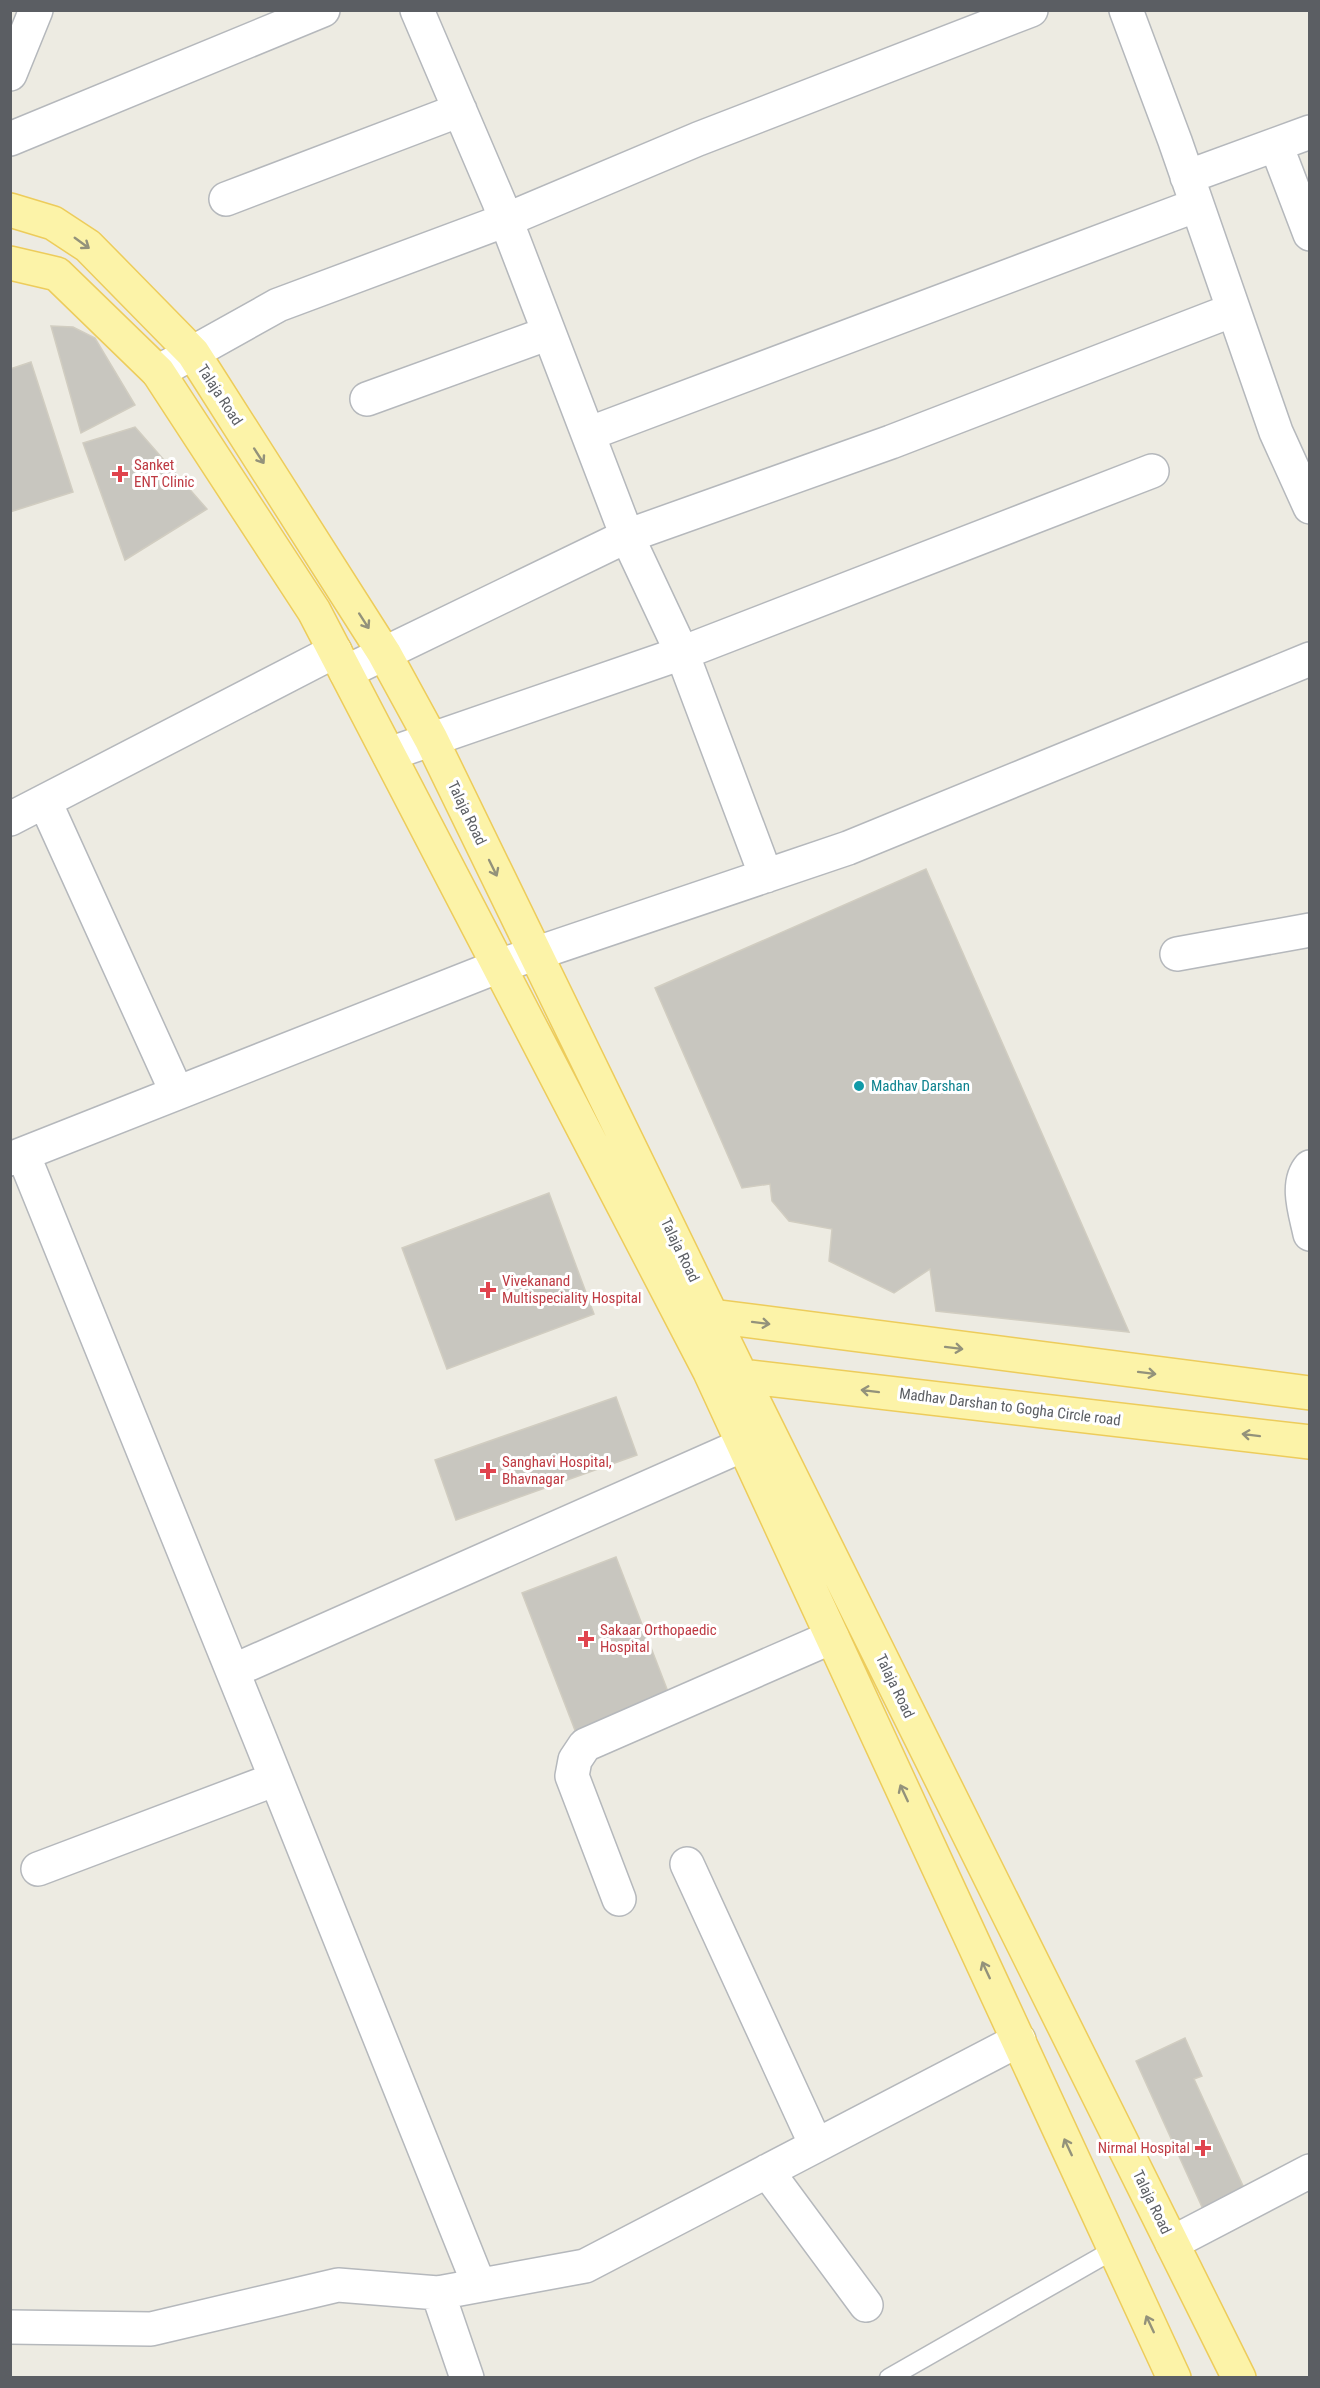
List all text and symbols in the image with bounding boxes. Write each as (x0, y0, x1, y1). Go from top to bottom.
one-way arrow (73, 237, 89, 249)
street label: Talaja Road (194, 361, 246, 429)
one-way arrow (253, 447, 265, 464)
place label: Sanket ENT Clinic (134, 456, 195, 491)
marker: Sanket ENT Clinic (111, 465, 129, 483)
one-way arrow (358, 612, 370, 629)
street label: Talaja Road (444, 778, 490, 848)
one-way arrow (488, 858, 500, 876)
place label: Madhav Darshan (871, 1077, 970, 1095)
marker: Madhav Darshan (852, 1079, 866, 1093)
street label: Talaja Road (657, 1215, 703, 1285)
place label: Vivekanand Multispeciality Hospital (502, 1272, 641, 1307)
marker: Vivekanand Multispeciality Hospital (479, 1281, 497, 1299)
one-way arrow (750, 1317, 770, 1328)
one-way arrow (943, 1343, 963, 1354)
one-way arrow (1137, 1367, 1157, 1378)
street label: Madhav Darshan to Gogha Circle road (898, 1384, 1122, 1430)
one-way arrow (861, 1385, 880, 1396)
one-way arrow (1242, 1430, 1262, 1441)
place label: Sanghavi Hospital, Bhavnagar (502, 1453, 612, 1488)
marker: Sanghavi Hospital, Bhavnagar (479, 1462, 497, 1480)
place label: Sakaar Orthopaedic Hospital (600, 1621, 717, 1656)
marker: Sakaar Orthopaedic Hospital (577, 1630, 595, 1648)
street label: Talaja Road (872, 1651, 918, 1721)
one-way arrow (898, 1785, 910, 1803)
one-way arrow (980, 1962, 992, 1980)
one-way arrow (1062, 2139, 1074, 2157)
place label: Nirmal Hospital (1098, 2139, 1190, 2157)
marker: Nirmal Hospital (1194, 2139, 1212, 2157)
street label: Talaja Road (1129, 2167, 1175, 2237)
one-way arrow (1143, 2316, 1155, 2334)

